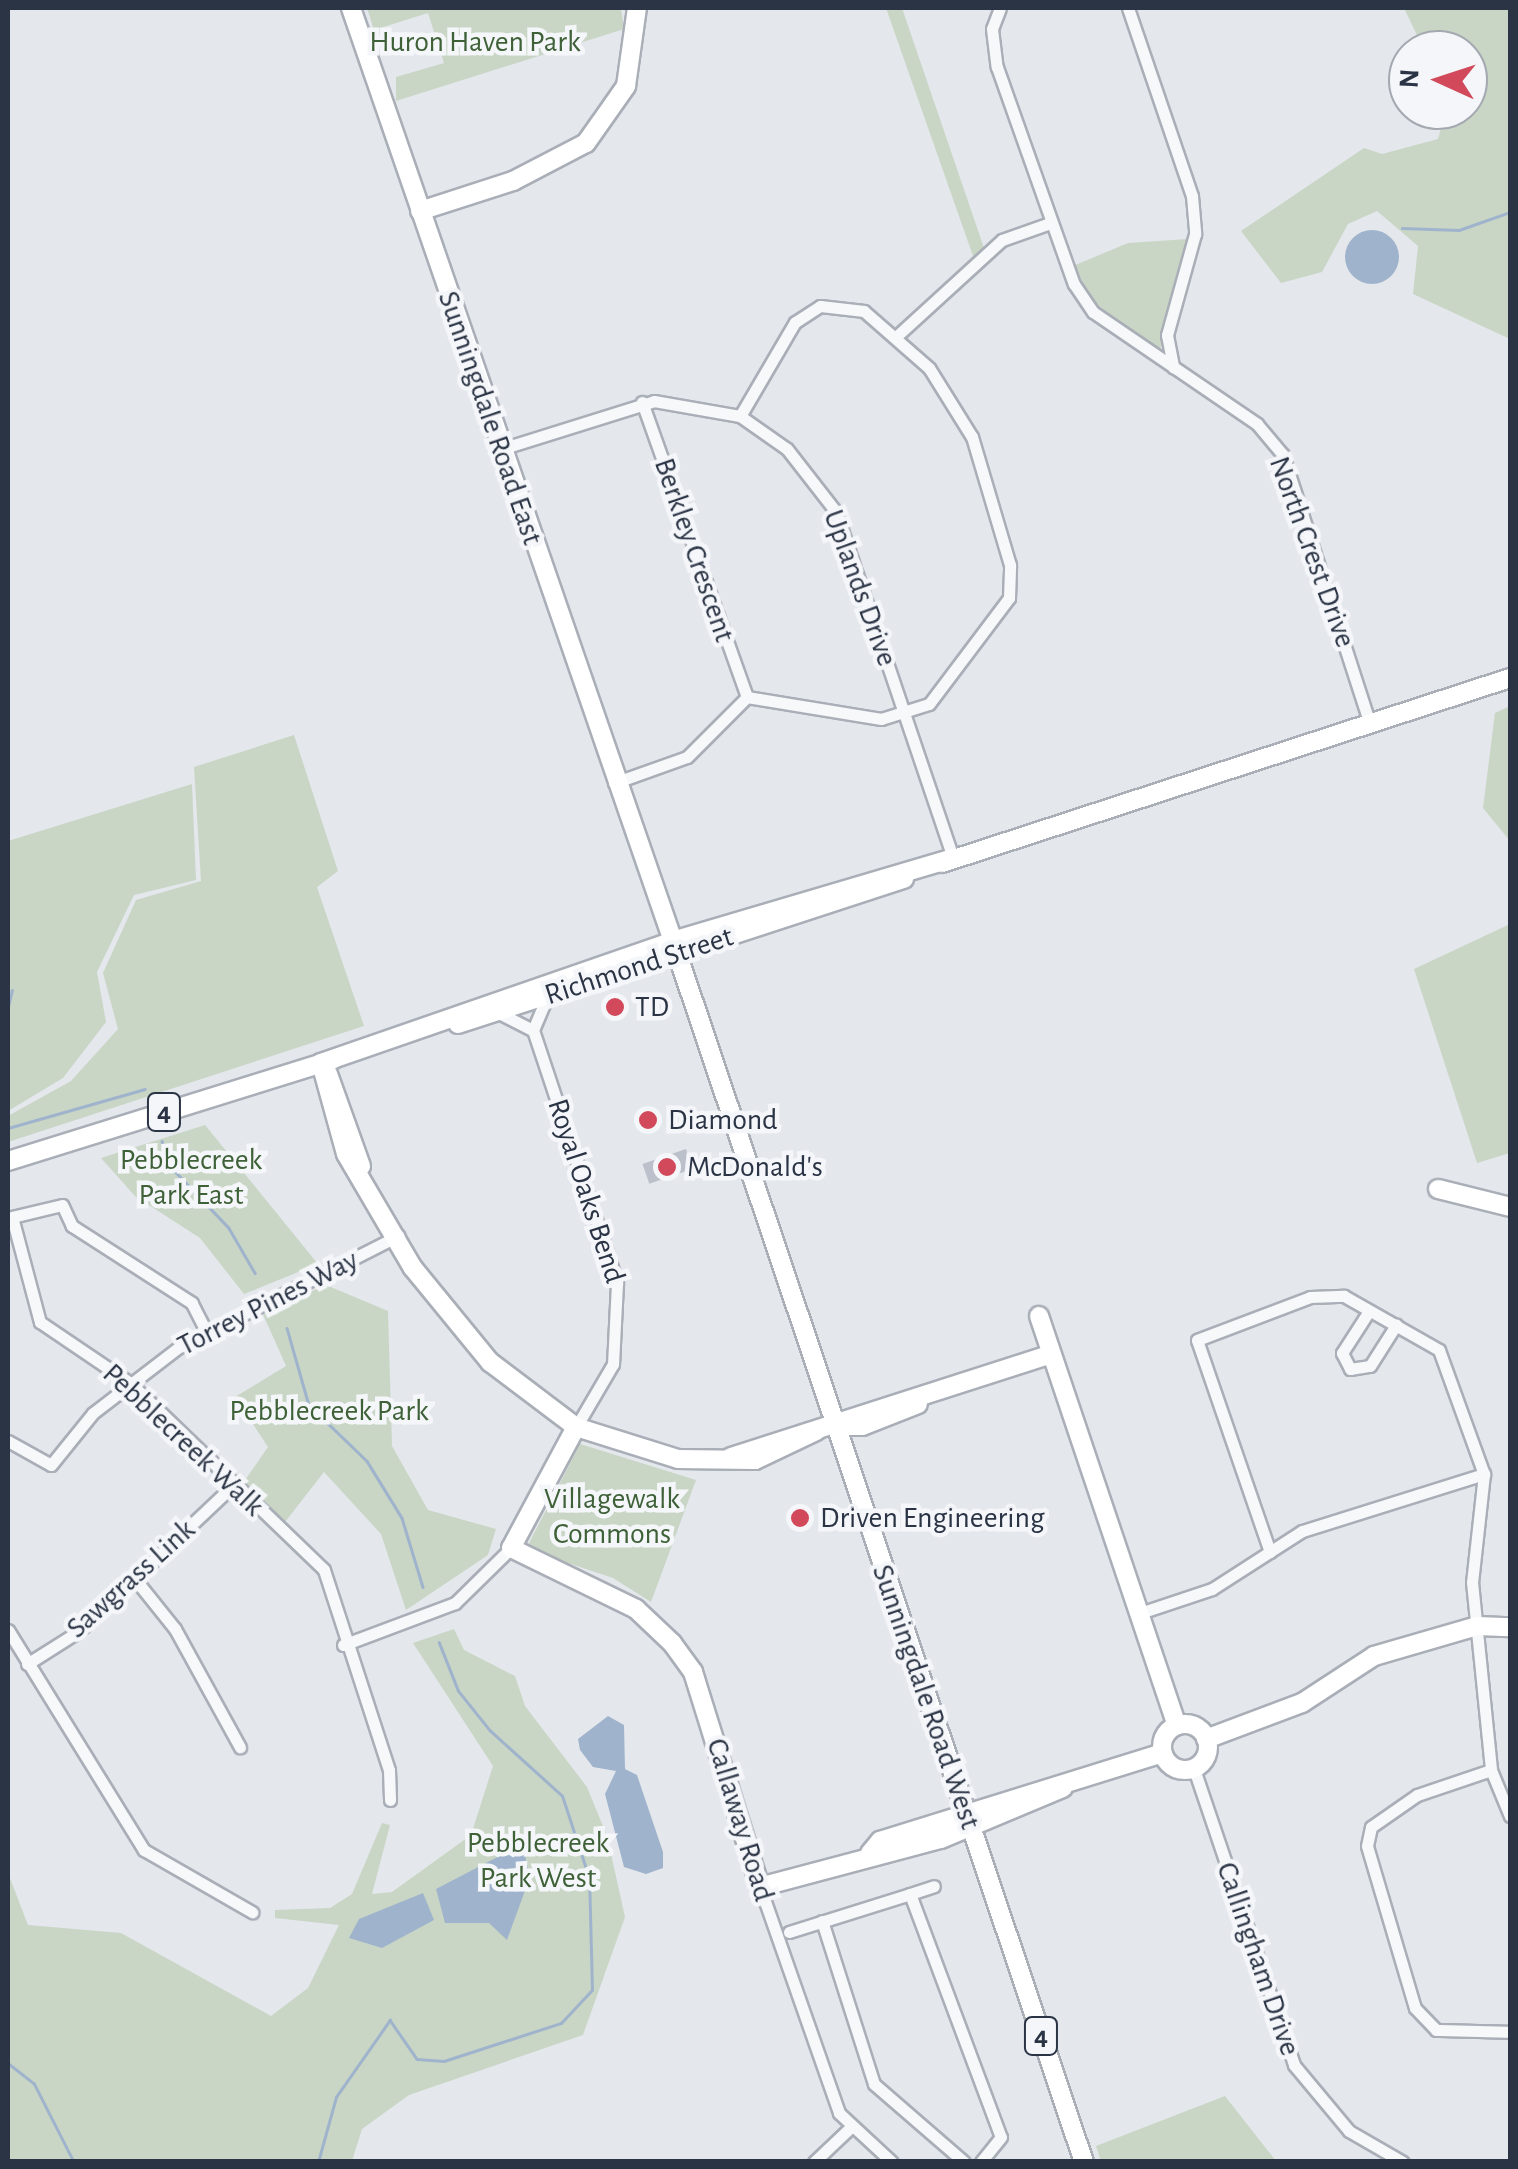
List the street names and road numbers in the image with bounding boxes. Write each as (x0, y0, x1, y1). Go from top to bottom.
street label: Sunningdale Road East (430, 286, 550, 550)
street label: North Crest Drive (1261, 452, 1363, 652)
street label: Berkley Crescent (646, 453, 742, 647)
street label: Uplands Drive (815, 505, 905, 671)
street label: Richmond Street (540, 919, 738, 1013)
road number: 4 (146, 1089, 182, 1135)
street label: Royal Oaks Bend (539, 1094, 633, 1288)
street label: Torrey Pines Way (172, 1242, 364, 1364)
street label: Pebblecreek Walk (95, 1356, 271, 1524)
street label: Sawgrass Link (59, 1512, 203, 1646)
street label: Sunningdale Road West (864, 1560, 988, 1834)
street label: Callaway Road (698, 1734, 782, 1906)
street label: Callingham Drive (1208, 1858, 1308, 2060)
road number: 4 (1024, 2013, 1058, 2059)

